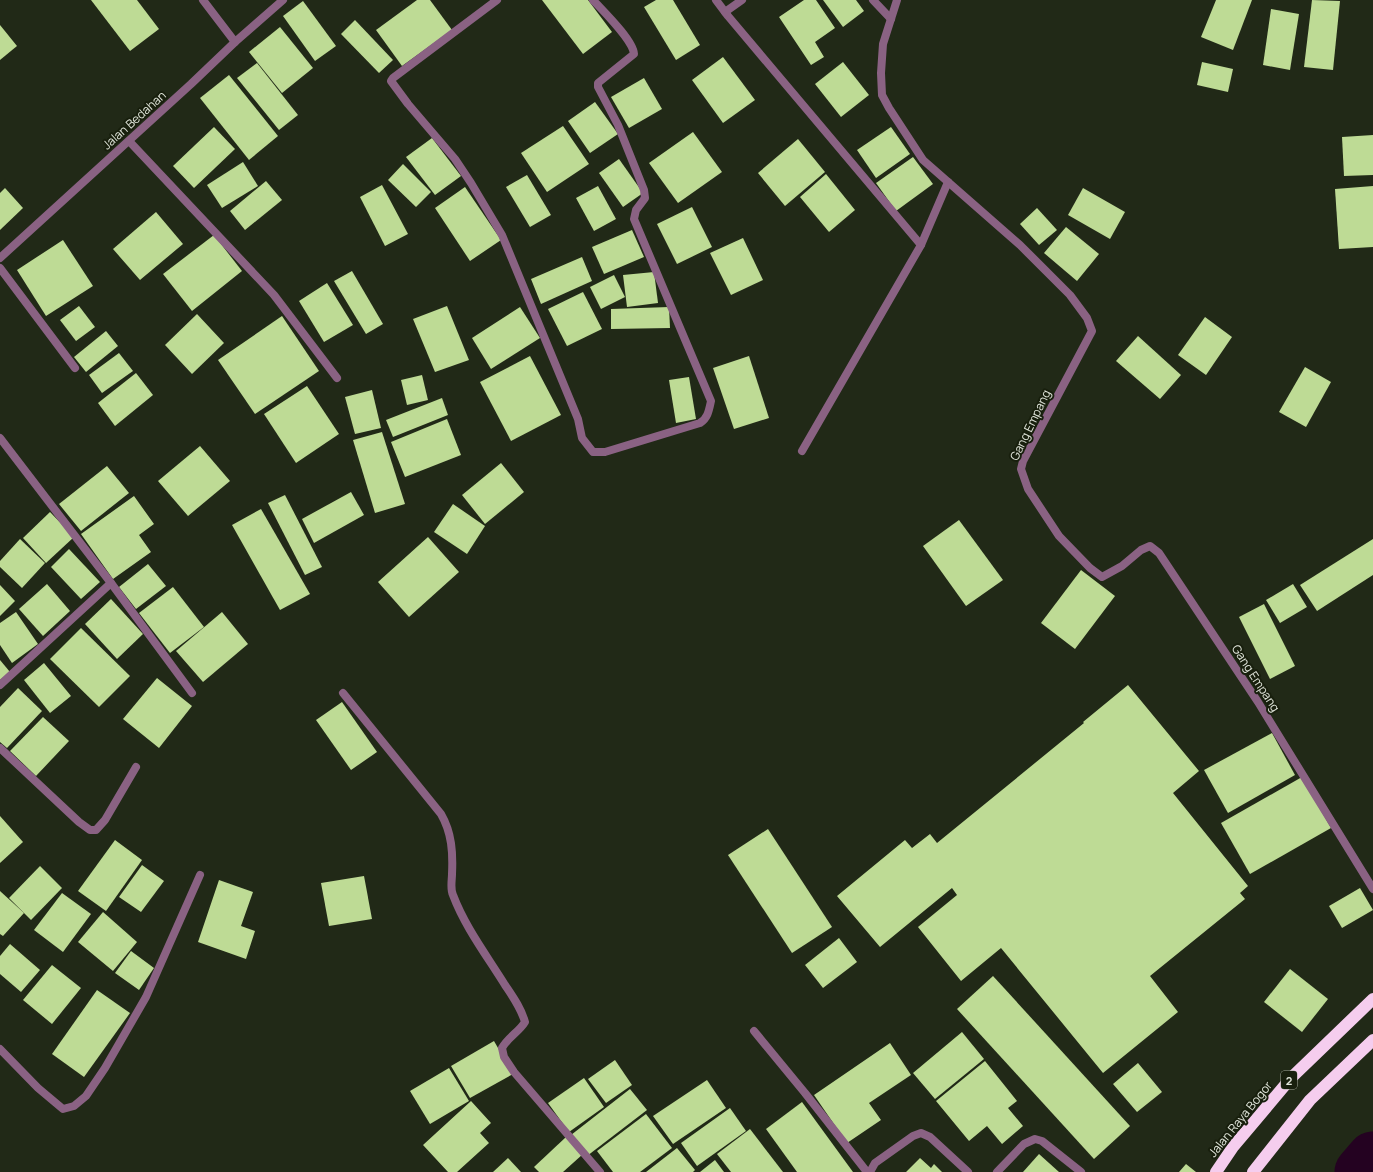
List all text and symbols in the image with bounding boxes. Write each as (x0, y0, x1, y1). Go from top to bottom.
street label: Jalan Bedahan (98, 87, 170, 153)
street label: Gang Empang (1006, 387, 1054, 463)
street label: Gang Empang (1228, 641, 1284, 715)
road number: 2 (1281, 1071, 1297, 1089)
street label: Jalan Raya Bogor (1204, 1077, 1276, 1161)

